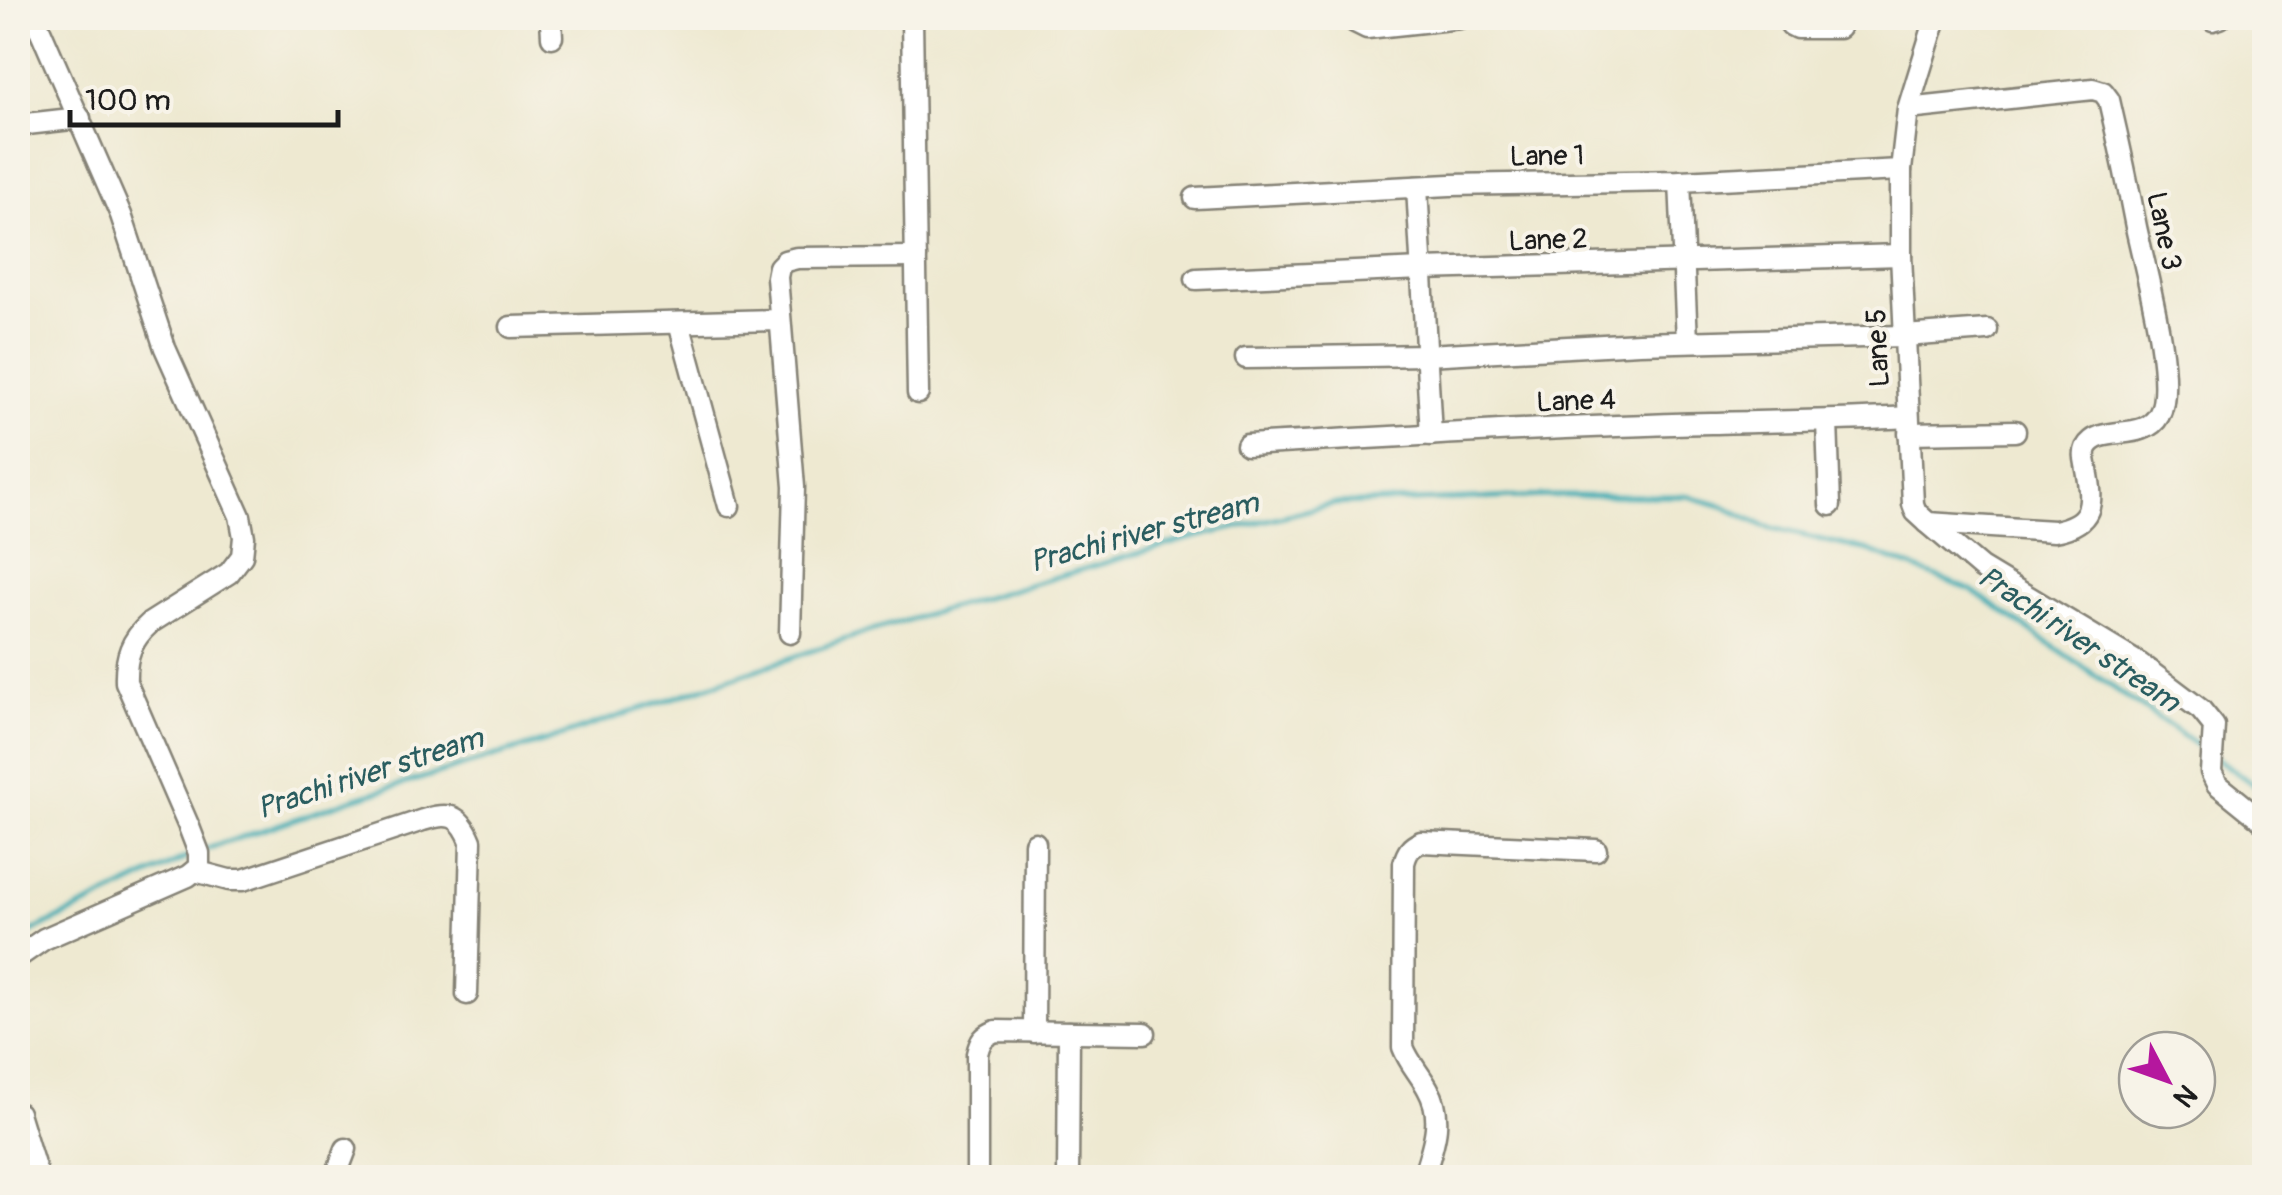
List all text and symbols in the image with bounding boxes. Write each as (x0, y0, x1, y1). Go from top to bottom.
scale bar (70, 65, 338, 127)
text: 100 m (85, 82, 171, 119)
street label: Lane 1 (1509, 138, 1585, 175)
street label: Lane 3 (2138, 189, 2189, 274)
street label: Lane 2 (1508, 222, 1588, 259)
street label: Lane 5 (1859, 308, 1898, 388)
street label: Lane 4 (1535, 383, 1617, 420)
water label: Prachi river stream (1026, 484, 1265, 581)
water label: Prachi river stream (1971, 558, 2189, 722)
water label: Prachi river stream (252, 719, 490, 827)
north arrow (2117, 1030, 2217, 1130)
text: N (2165, 1077, 2204, 1114)

